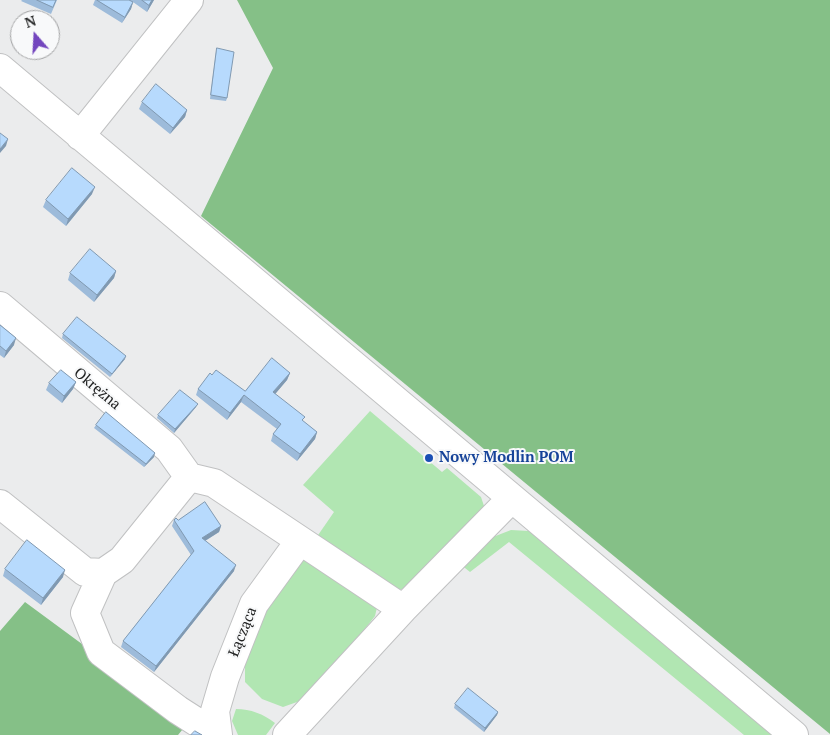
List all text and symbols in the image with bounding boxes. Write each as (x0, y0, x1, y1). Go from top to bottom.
north arrow (10, 10, 60, 60)
text: N (22, 11, 38, 32)
street label: Okrężna (70, 364, 124, 414)
place label: Nowy Modlin POM (439, 449, 574, 467)
marker: Nowy Modlin POM (423, 452, 435, 464)
street label: Łącząca (225, 605, 261, 659)

